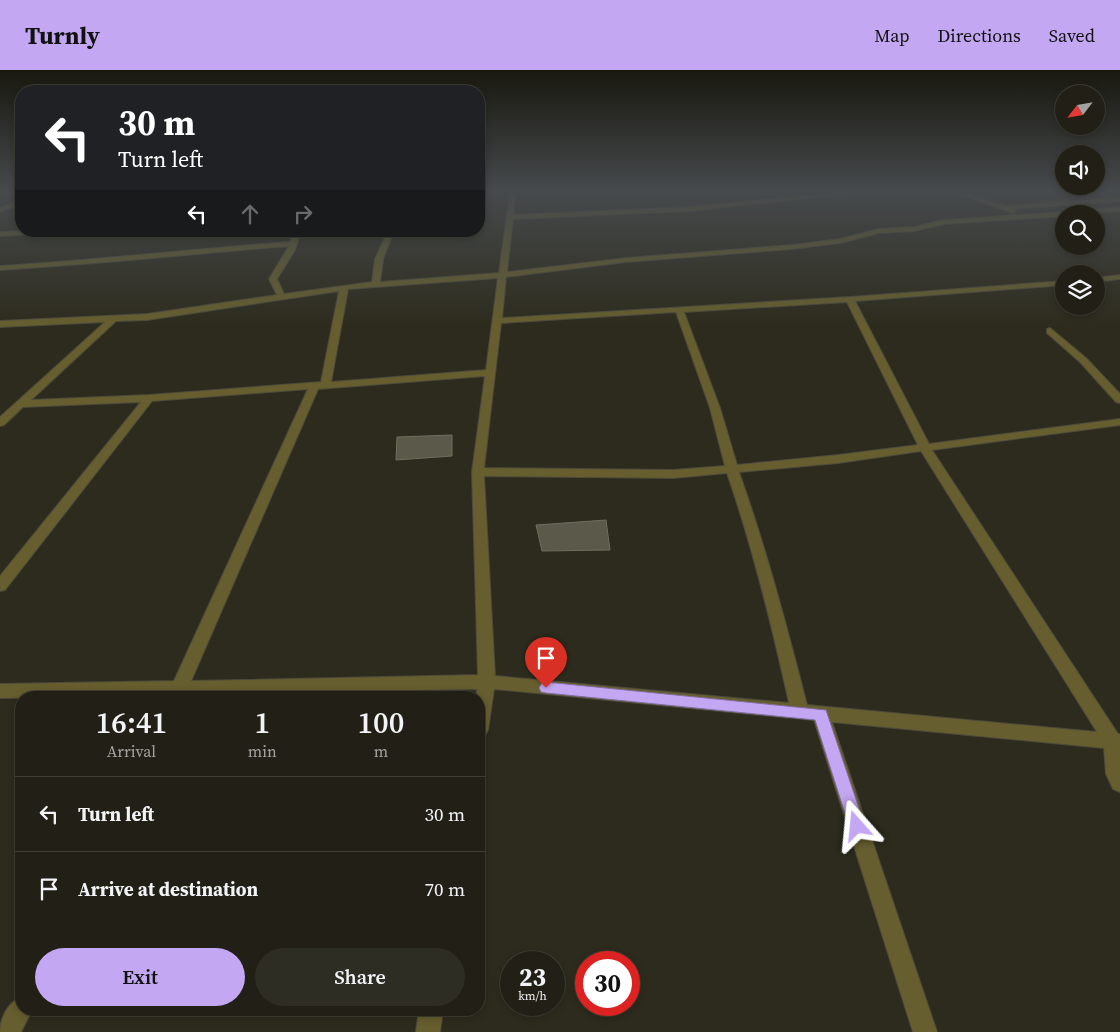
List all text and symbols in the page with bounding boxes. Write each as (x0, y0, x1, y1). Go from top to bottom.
text: Turnly (25, 19, 100, 52)
text: Map (874, 23, 910, 48)
text: Directions (938, 23, 1021, 48)
text: Saved (1049, 23, 1095, 48)
north arrow (1055, 85, 1105, 135)
map controls (1055, 85, 1105, 315)
text: 30 m (118, 99, 195, 147)
icon: left (35, 105, 100, 170)
text: Turn left (118, 144, 203, 174)
button: sound (1055, 145, 1105, 195)
icon: left (183, 200, 211, 228)
icon: ahead (236, 200, 264, 228)
icon: right (289, 200, 317, 228)
button: search (1055, 205, 1105, 255)
button: layers (1055, 265, 1105, 315)
pin (525, 637, 567, 688)
icon: arrive (532, 644, 560, 672)
text: 16:41 (96, 702, 167, 743)
text: 1 (254, 702, 270, 743)
text: 100 (357, 702, 404, 743)
text: Arrival (107, 740, 156, 762)
text: min (248, 740, 277, 762)
text: m (374, 740, 388, 762)
position arrow (830, 799, 882, 851)
icon: left (35, 800, 63, 828)
text: Turn left (78, 801, 154, 827)
text: 30 m (424, 801, 465, 827)
icon: arrive (35, 875, 63, 903)
text: Arrive at destination (78, 876, 258, 902)
text: 70 m (424, 876, 465, 902)
button: Exit (35, 948, 245, 1006)
button: Share (255, 948, 465, 1006)
speed limit sign: 30 (575, 951, 640, 1016)
text: 23 (519, 960, 546, 994)
text: km/h (518, 988, 547, 1004)

